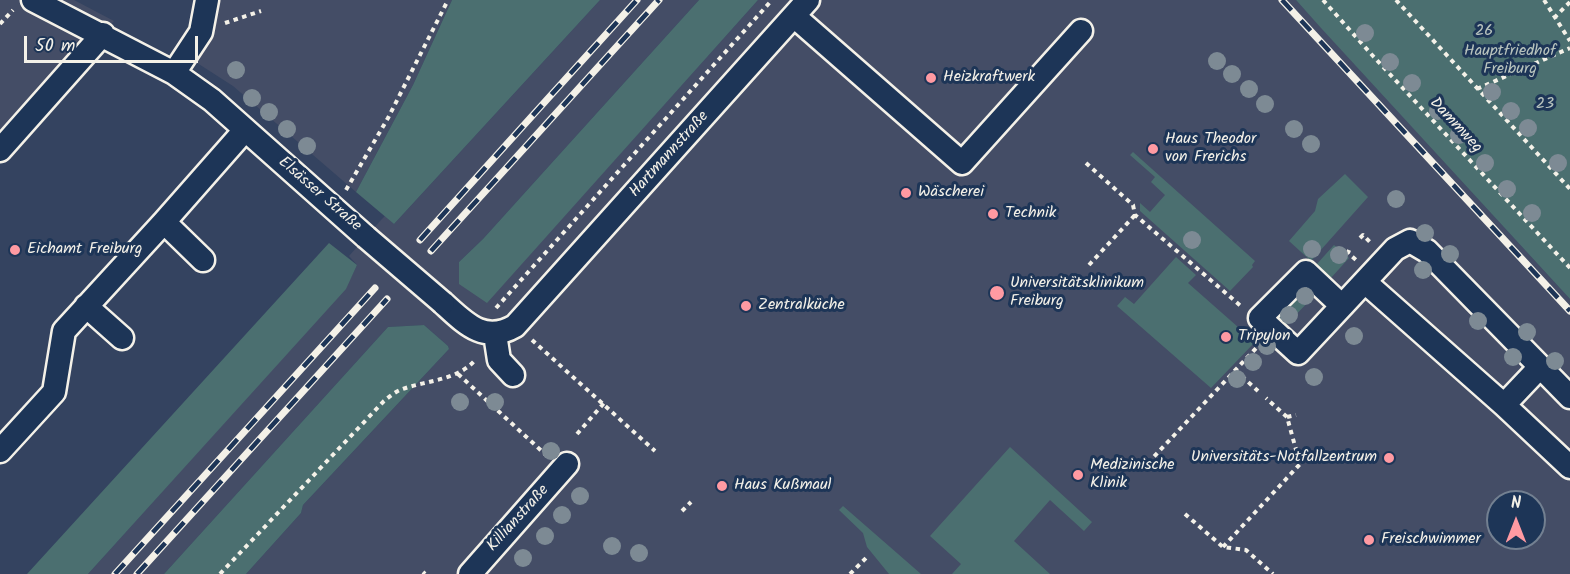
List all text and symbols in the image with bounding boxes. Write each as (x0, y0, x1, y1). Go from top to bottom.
park label: 26 (1475, 22, 1493, 42)
scale bar (27, 24, 201, 62)
text: 50 m (35, 32, 75, 61)
park label: Hauptfriedhof Freiburg (1464, 42, 1556, 80)
place label: Heizkraftwerk (943, 68, 1035, 88)
marker: Heizkraftwerk (924, 71, 938, 85)
street label: Dammweg (1424, 94, 1486, 158)
park label: 23 (1536, 95, 1554, 115)
street label: Hartmannstraße (626, 108, 714, 202)
place label: Haus Theodor von Frerichs (1165, 130, 1256, 168)
marker: Haus Theodor von Frerichs (1146, 142, 1160, 156)
street label: Elsässer Straße (273, 154, 365, 236)
place label: Wäscherei (918, 183, 984, 203)
marker: Wäscherei (899, 186, 913, 200)
place label: Technik (1005, 204, 1056, 224)
marker: Technik (986, 207, 1000, 221)
place label: Eichamt Freiburg (27, 240, 142, 260)
marker: Eichamt Freiburg (8, 243, 22, 257)
place label: Universitätsklinikum Freiburg (1010, 274, 1144, 312)
marker: Universitätsklinikum Freiburg (988, 284, 1006, 302)
place label: Zentralküche (758, 296, 845, 316)
marker: Zentralküche (739, 299, 753, 313)
place label: Tripylon (1238, 327, 1291, 347)
marker: Tripylon (1219, 330, 1233, 344)
place label: Universitäts-Notfallzentrum (1191, 448, 1377, 468)
marker: Universitäts-Notfallzentrum (1382, 451, 1396, 465)
place label: Medizinische Klinik (1090, 456, 1175, 494)
marker: Medizinische Klinik (1071, 468, 1085, 482)
place label: Haus Kußmaul (734, 476, 832, 496)
marker: Haus Kußmaul (715, 479, 729, 493)
street label: Killianstraße (484, 482, 554, 556)
north arrow (1486, 490, 1546, 550)
text: N (1511, 491, 1521, 516)
place label: Freischwimmer (1381, 530, 1481, 550)
marker: Freischwimmer (1362, 533, 1376, 547)

